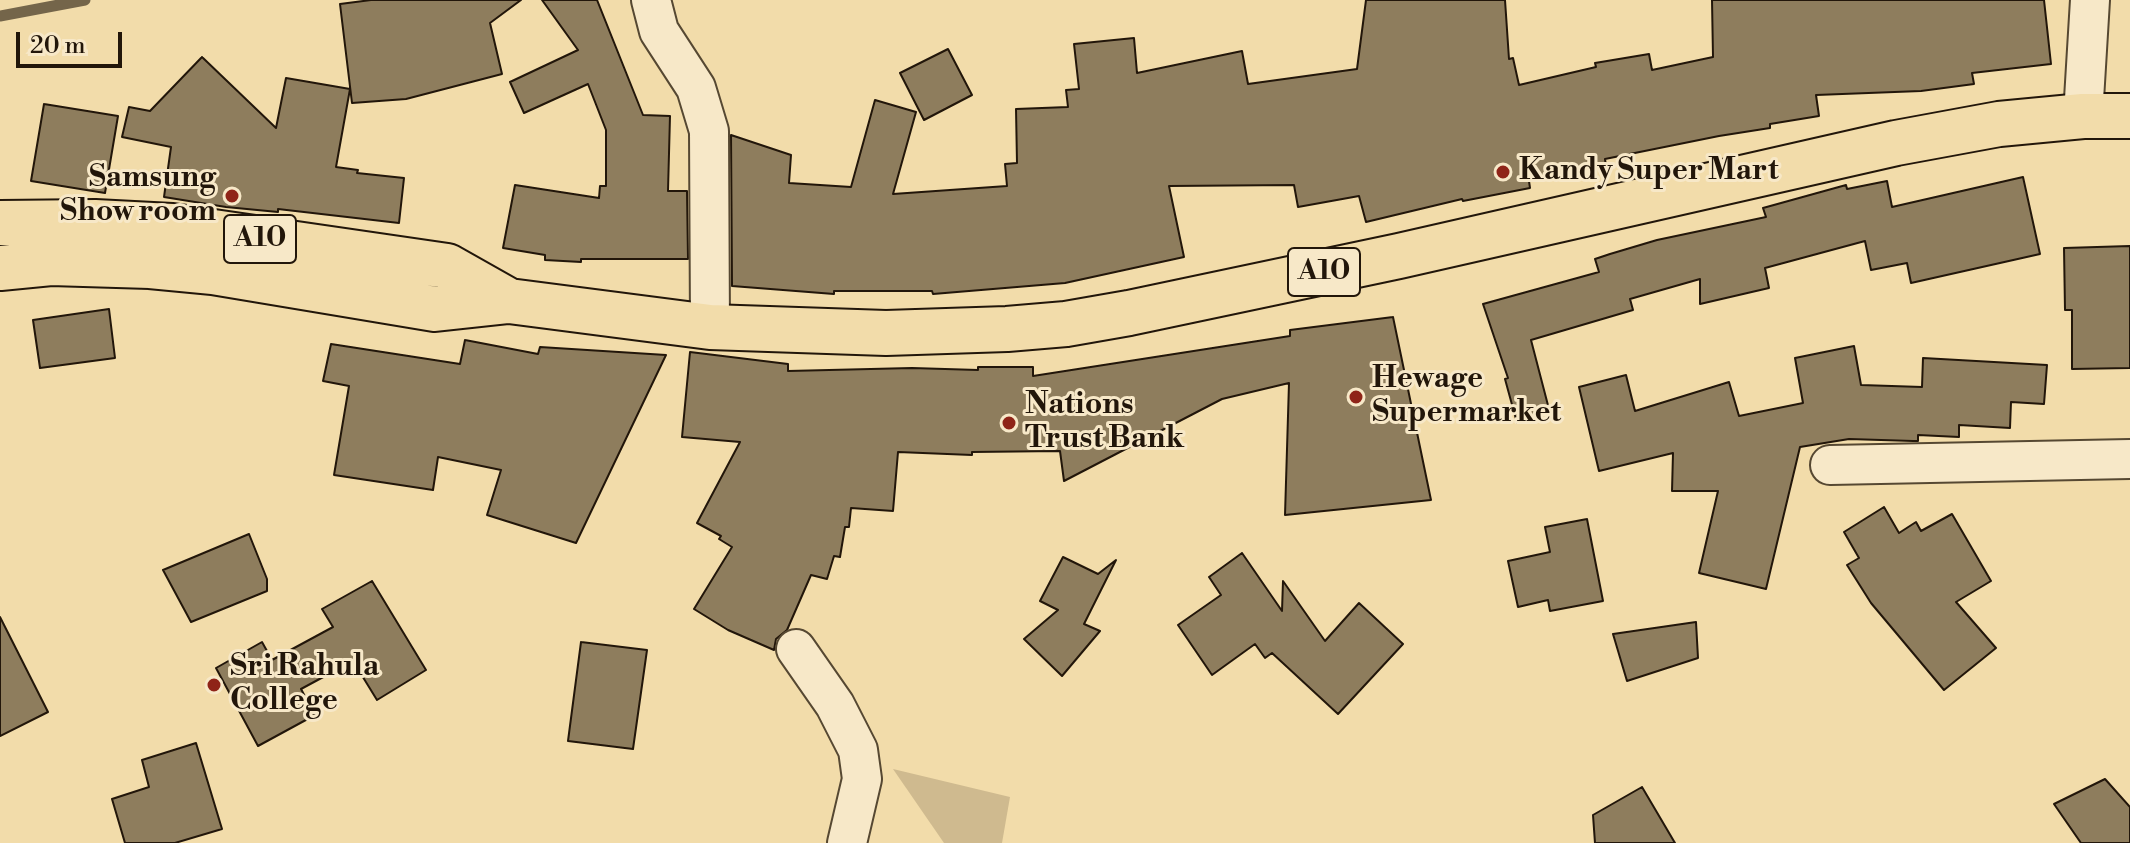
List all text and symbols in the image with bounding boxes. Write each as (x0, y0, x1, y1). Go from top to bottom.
scale bar (20, 16, 126, 66)
text: 20 m (30, 31, 86, 61)
place label: Kandy Super Mart (1519, 154, 1778, 190)
place label: Samsung Show room (60, 161, 216, 232)
marker: Kandy Super Mart (1494, 163, 1512, 181)
marker: Samsung Show room (223, 187, 241, 205)
road number: A10 (224, 215, 296, 263)
road number: A10 (1288, 248, 1360, 296)
place label: Hewage Supermarket (1372, 362, 1561, 432)
place label: Nations Trust Bank (1025, 388, 1184, 458)
marker: Hewage Supermarket (1347, 388, 1365, 406)
marker: Nations Trust Bank (1000, 414, 1018, 432)
place label: Sri Rahula College (230, 650, 379, 720)
marker: Sri Rahula College (205, 676, 223, 694)

